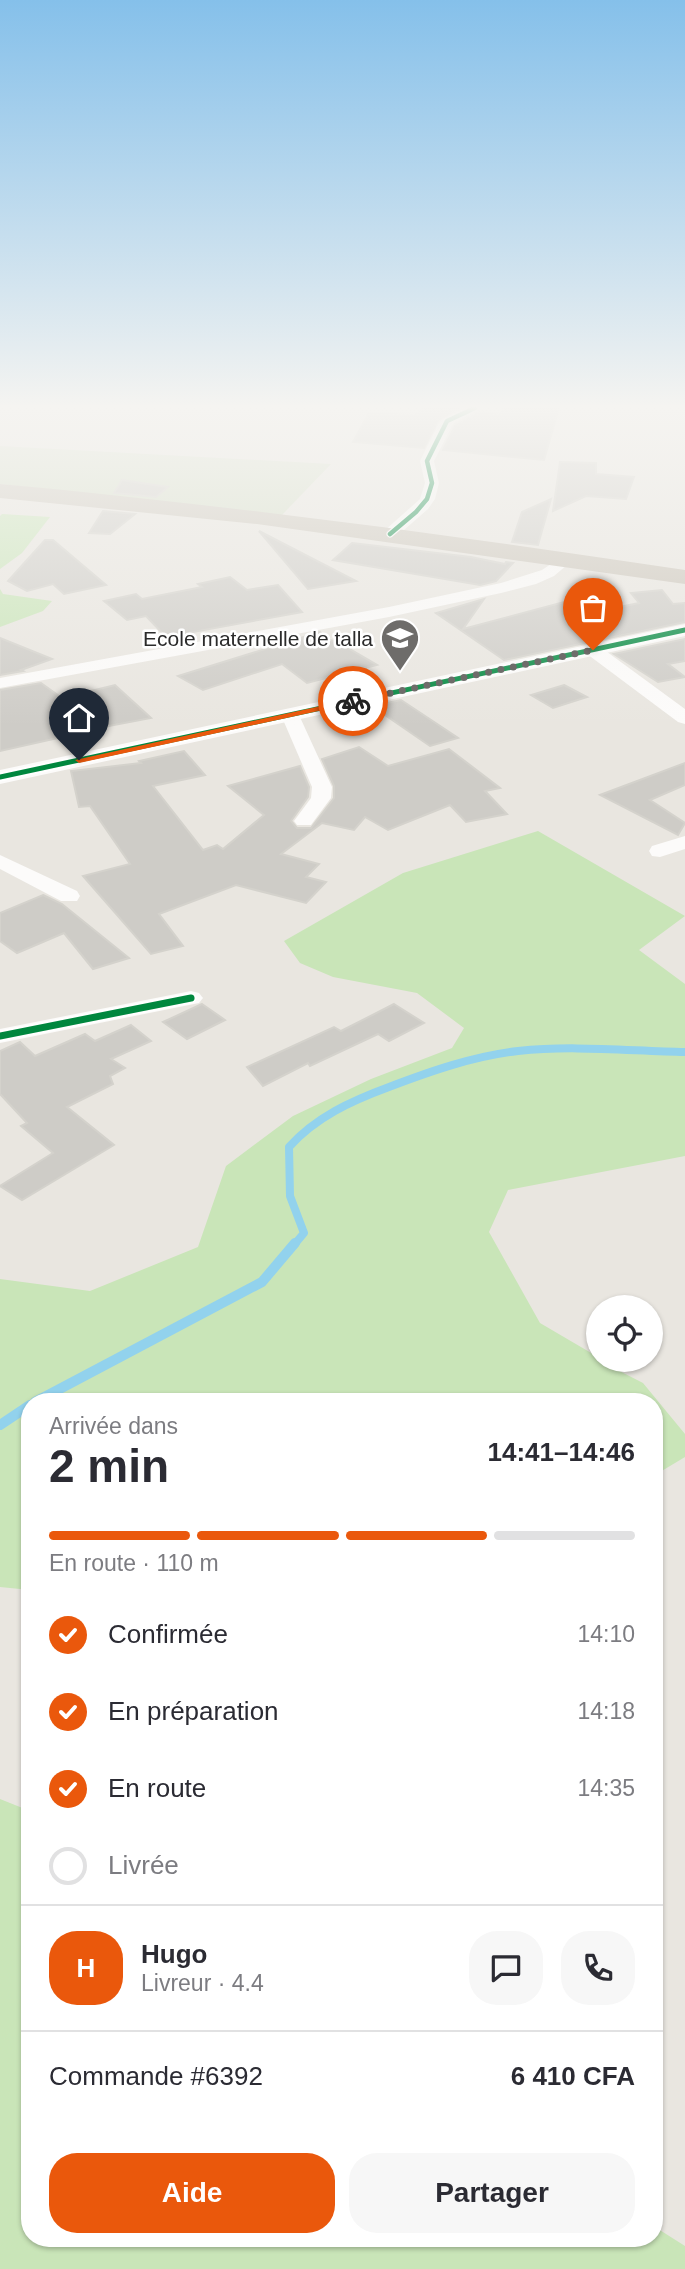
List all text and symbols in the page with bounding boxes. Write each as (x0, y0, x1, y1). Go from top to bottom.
pin (563, 578, 623, 650)
icon: bag (574, 589, 612, 627)
school or university icon: Ecole maternelle de talla (379, 617, 421, 672)
place label: Ecole maternelle de talla (143, 627, 373, 650)
courier (318, 666, 388, 736)
icon: bike (334, 682, 372, 720)
pin (49, 688, 109, 760)
icon: home (60, 699, 98, 737)
map controls (586, 1295, 663, 1372)
button: locate (586, 1295, 663, 1372)
text: Arrivée dans (49, 1413, 178, 1439)
text: 14:41–14:46 (488, 1437, 635, 1467)
text: 2 min (49, 1440, 169, 1492)
text: En route · 110 m (49, 1550, 219, 1576)
icon: check (49, 1616, 87, 1654)
text: Confirmée (108, 1619, 228, 1649)
text: 14:10 (577, 1621, 635, 1647)
icon: check (49, 1693, 87, 1731)
text: En préparation (108, 1696, 279, 1726)
text: 14:18 (577, 1698, 635, 1724)
icon: check (49, 1770, 87, 1808)
text: En route (108, 1773, 206, 1803)
text: 14:35 (577, 1775, 635, 1801)
text: Livrée (108, 1850, 179, 1880)
button: chat (469, 1931, 543, 2005)
button: phone (561, 1931, 635, 2005)
text: Hugo (141, 1939, 207, 1969)
text: H (77, 1953, 95, 1983)
text: Livreur · 4.4 (141, 1970, 264, 1996)
text: Commande #6392 (49, 2061, 263, 2091)
text: 6 410 CFA (511, 2061, 635, 2091)
button: Aide (49, 2153, 335, 2233)
button: Partager (349, 2153, 635, 2233)

